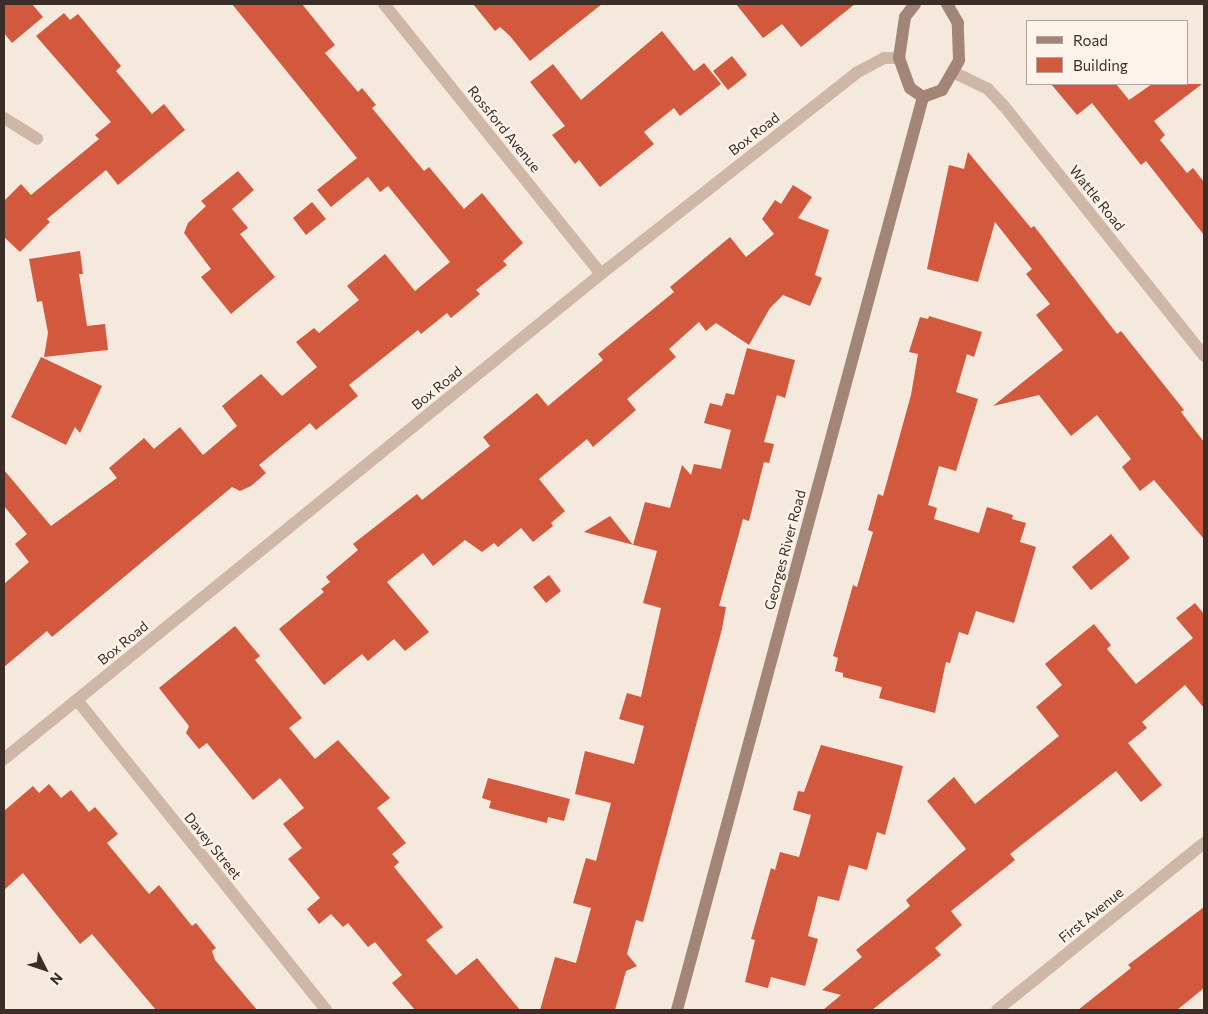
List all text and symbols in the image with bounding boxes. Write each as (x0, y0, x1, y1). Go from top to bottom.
legend (1026, 20, 1188, 85)
text: Road (1073, 31, 1108, 49)
text: Building (1073, 56, 1128, 74)
street label: Rossford Avenue (464, 82, 544, 176)
street label: Box Road (725, 109, 783, 159)
street label: Wattle Road (1066, 162, 1128, 234)
street label: Box Road (408, 363, 466, 413)
street label: Georges River Road (761, 488, 809, 612)
street label: Box Road (94, 618, 152, 668)
street label: Davey Street (181, 809, 245, 883)
street label: First Avenue (1055, 884, 1127, 946)
north arrow (20, 944, 70, 994)
text: N (47, 970, 67, 989)

